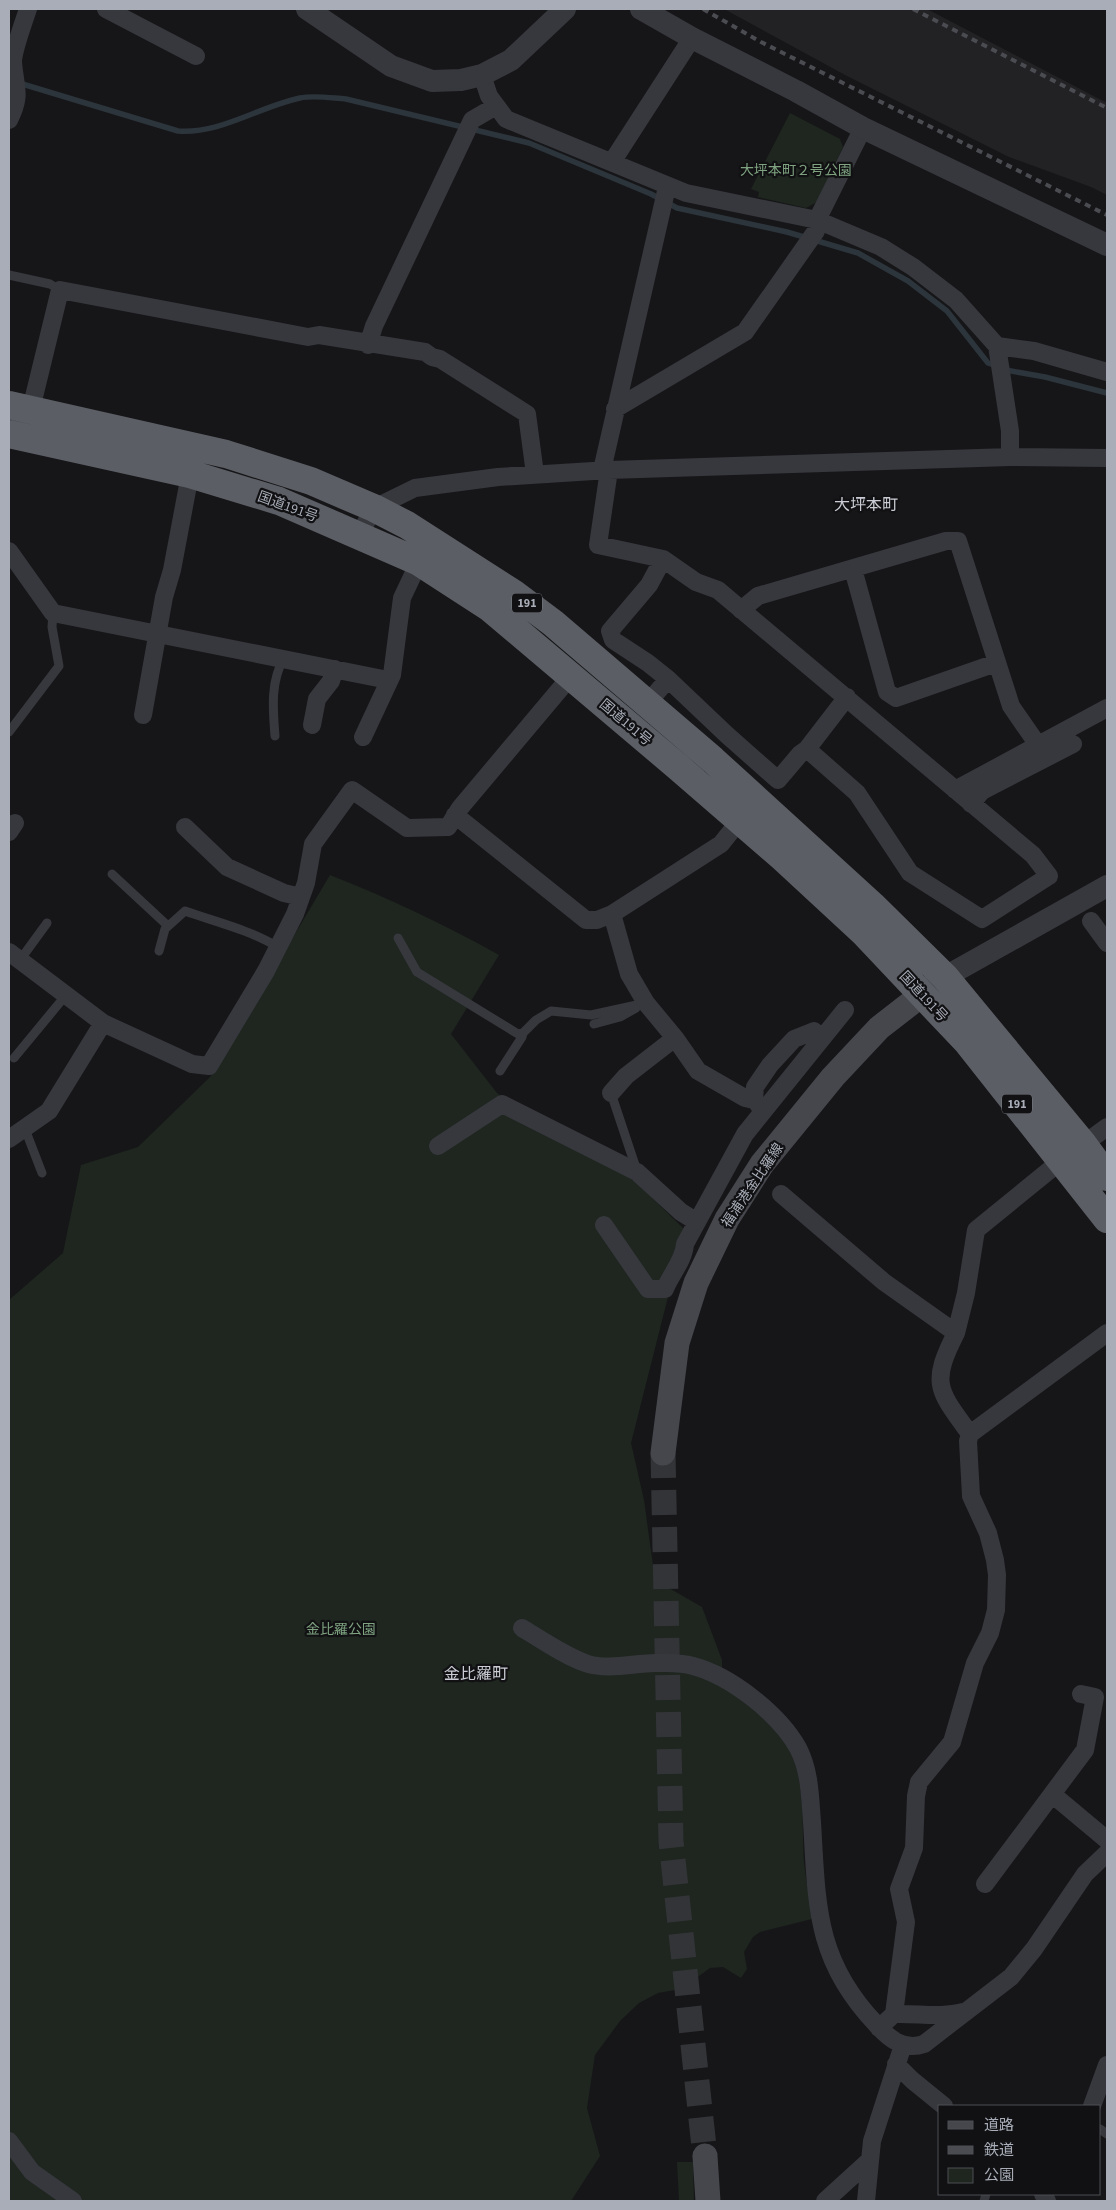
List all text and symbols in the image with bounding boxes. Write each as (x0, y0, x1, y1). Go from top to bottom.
park label: 大坪本町２号公園 (740, 161, 852, 181)
street label: 国道191号 (255, 487, 321, 527)
district label: 大坪本町 (834, 494, 898, 516)
road number: 191 (512, 594, 542, 612)
street label: 国道191号 (595, 695, 656, 751)
street label: 国道191号 (895, 967, 952, 1026)
road number: 191 (1002, 1094, 1032, 1114)
street label: 福浦港金比羅線 (717, 1139, 789, 1232)
park label: 金比羅公園 (306, 1620, 376, 1640)
district label: 金比羅町 (444, 1663, 508, 1685)
legend (938, 2105, 1101, 2195)
text: 道路 (984, 2115, 1014, 2136)
text: 鉄道 (984, 2140, 1014, 2161)
text: 公園 (984, 2165, 1014, 2186)

